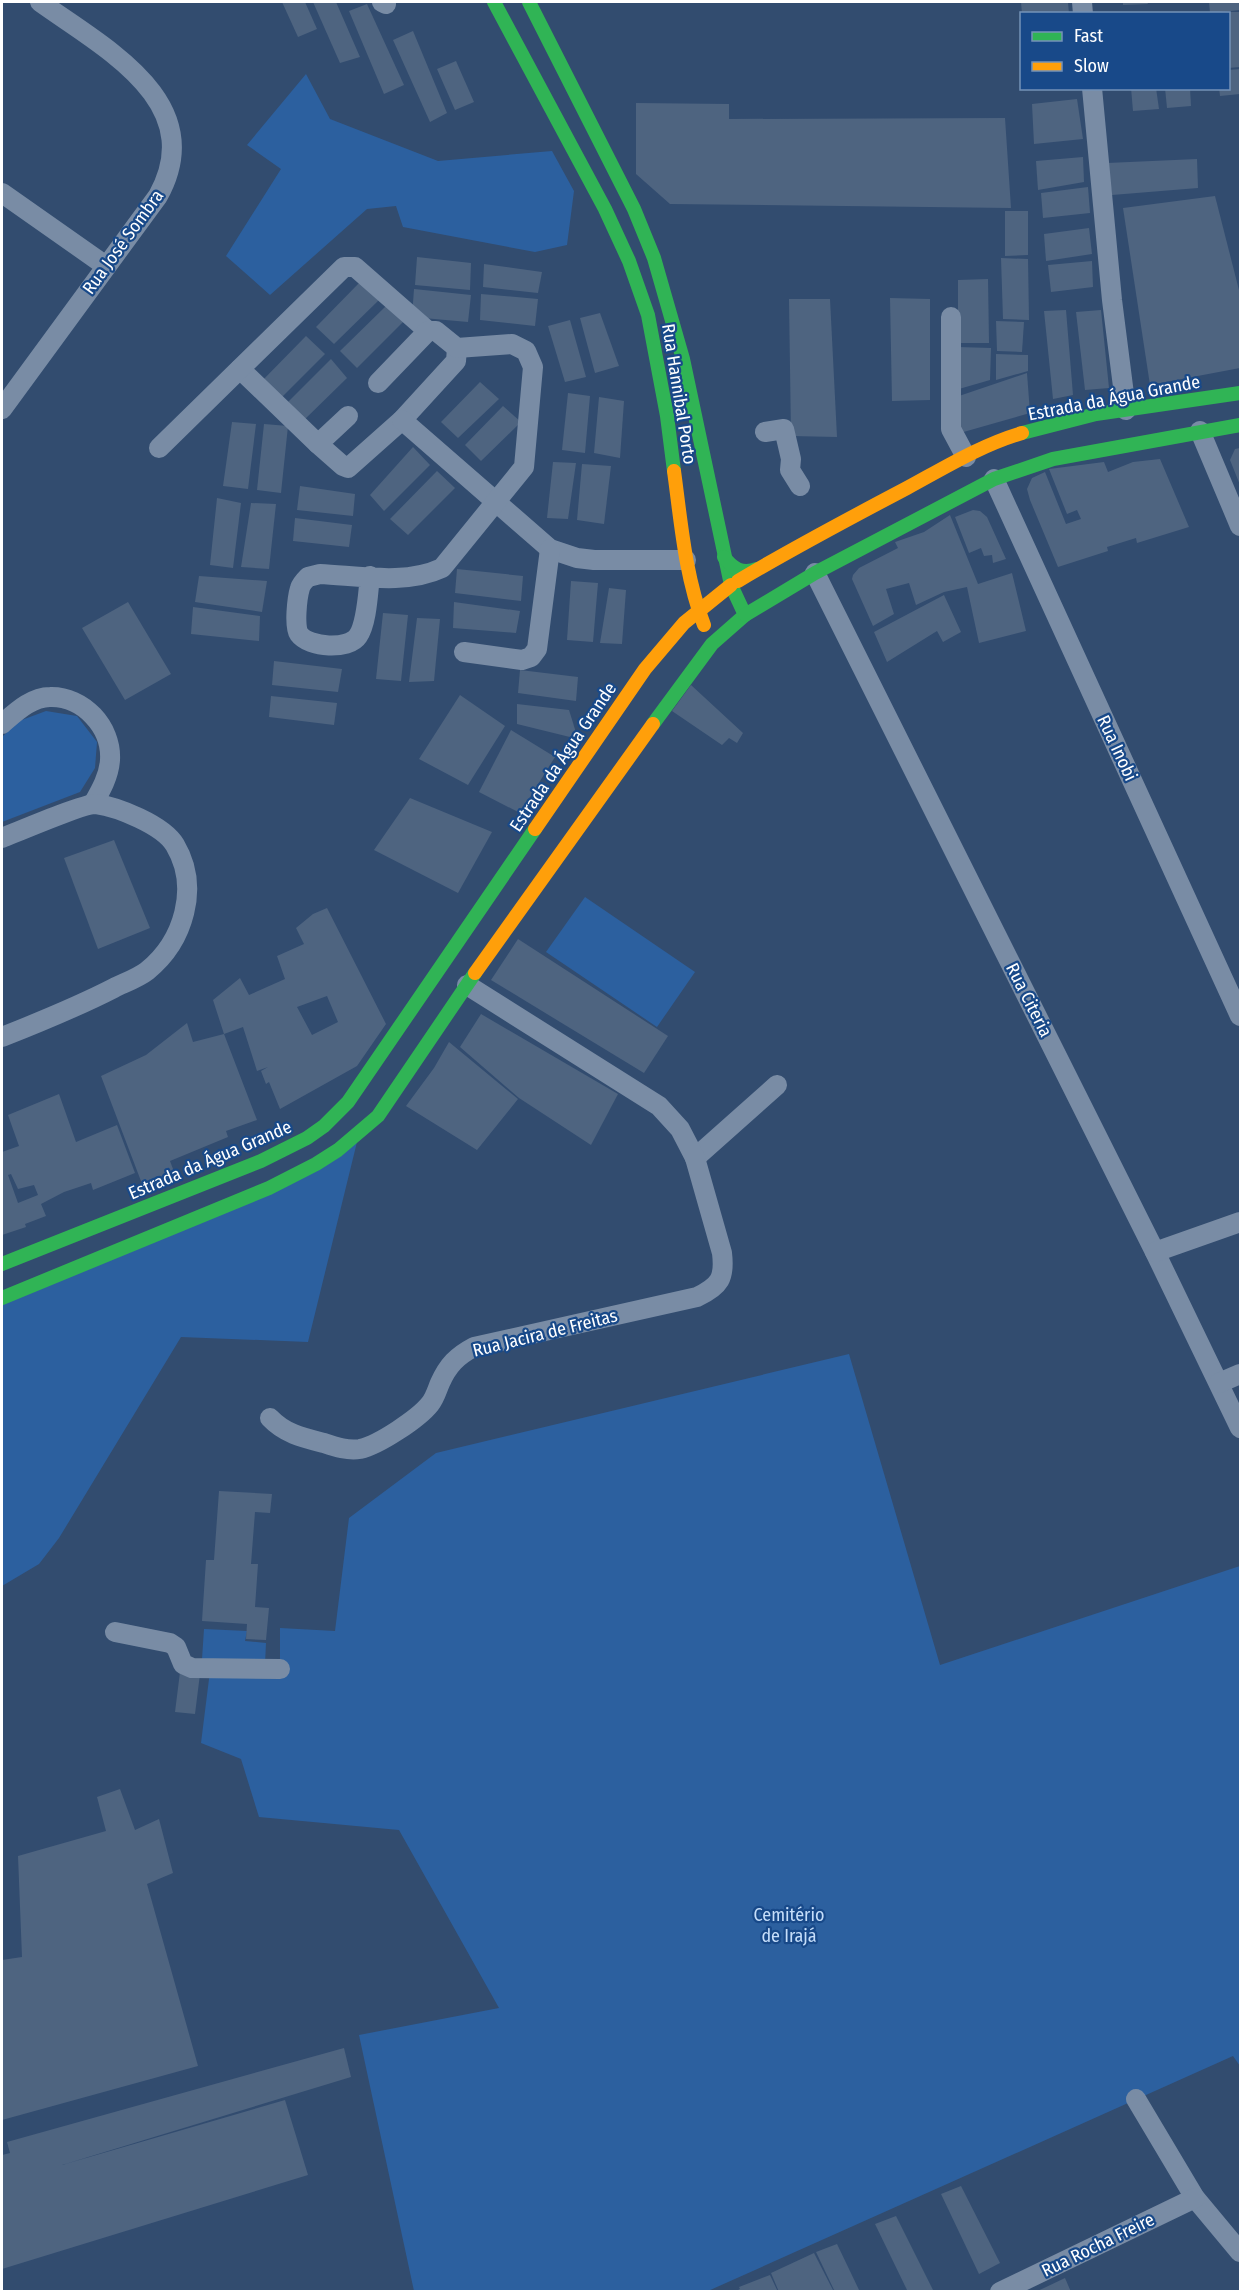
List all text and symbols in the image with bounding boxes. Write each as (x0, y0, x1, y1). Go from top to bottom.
legend (1020, 12, 1230, 90)
text: Fast (1074, 25, 1103, 47)
text: Slow (1074, 55, 1109, 77)
street label: Rua José Sombra (78, 185, 168, 299)
street label: Rua Hannibal Porto (657, 322, 701, 466)
street label: Estrada da Água Grande (1026, 370, 1202, 425)
street label: Estrada da Água Grande (504, 678, 621, 836)
street label: Rua Inobi (1092, 712, 1142, 784)
street label: Rua Citeria (1001, 959, 1057, 1041)
street label: Estrada da Água Grande (125, 1115, 295, 1204)
street label: Rua Jacira de Freitas (470, 1304, 620, 1362)
park label: Cemitério de Irajá (754, 1904, 824, 1947)
street label: Rua Rocha Freire (1038, 2208, 1158, 2282)

